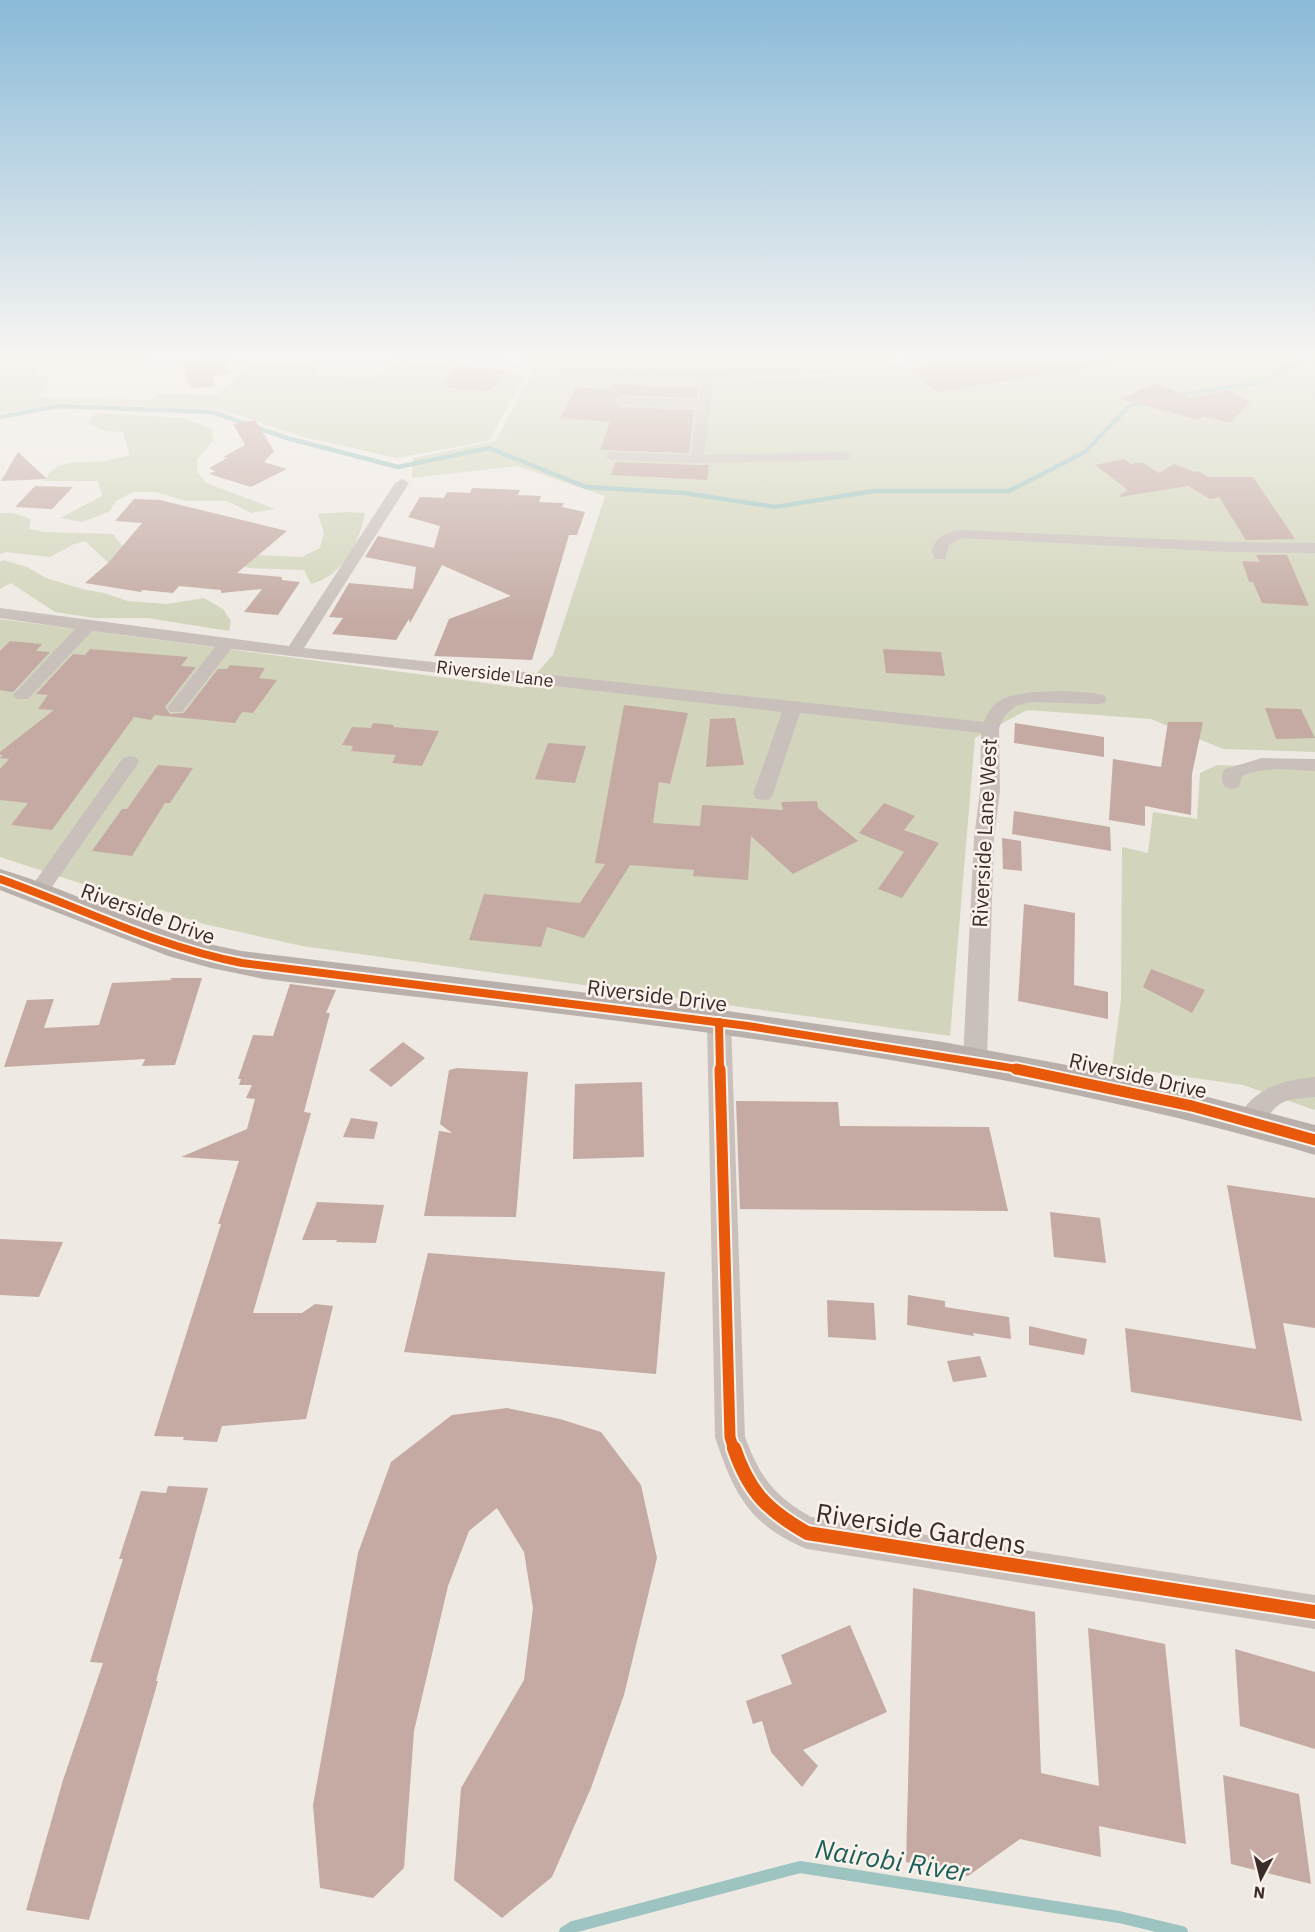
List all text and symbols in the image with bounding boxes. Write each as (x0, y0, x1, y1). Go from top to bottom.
street label: Riverside Lane (435, 655, 555, 692)
street label: Riverside Lane West (965, 737, 1003, 928)
street label: Riverside Drive (77, 876, 219, 950)
street label: Riverside Drive (585, 973, 729, 1017)
street label: Riverside Drive (1066, 1046, 1210, 1105)
street label: Riverside Gardens (814, 1495, 1029, 1561)
water label: Nairobi River (813, 1830, 973, 1889)
north arrow (1231, 1848, 1291, 1908)
text: N (1252, 1882, 1266, 1904)

